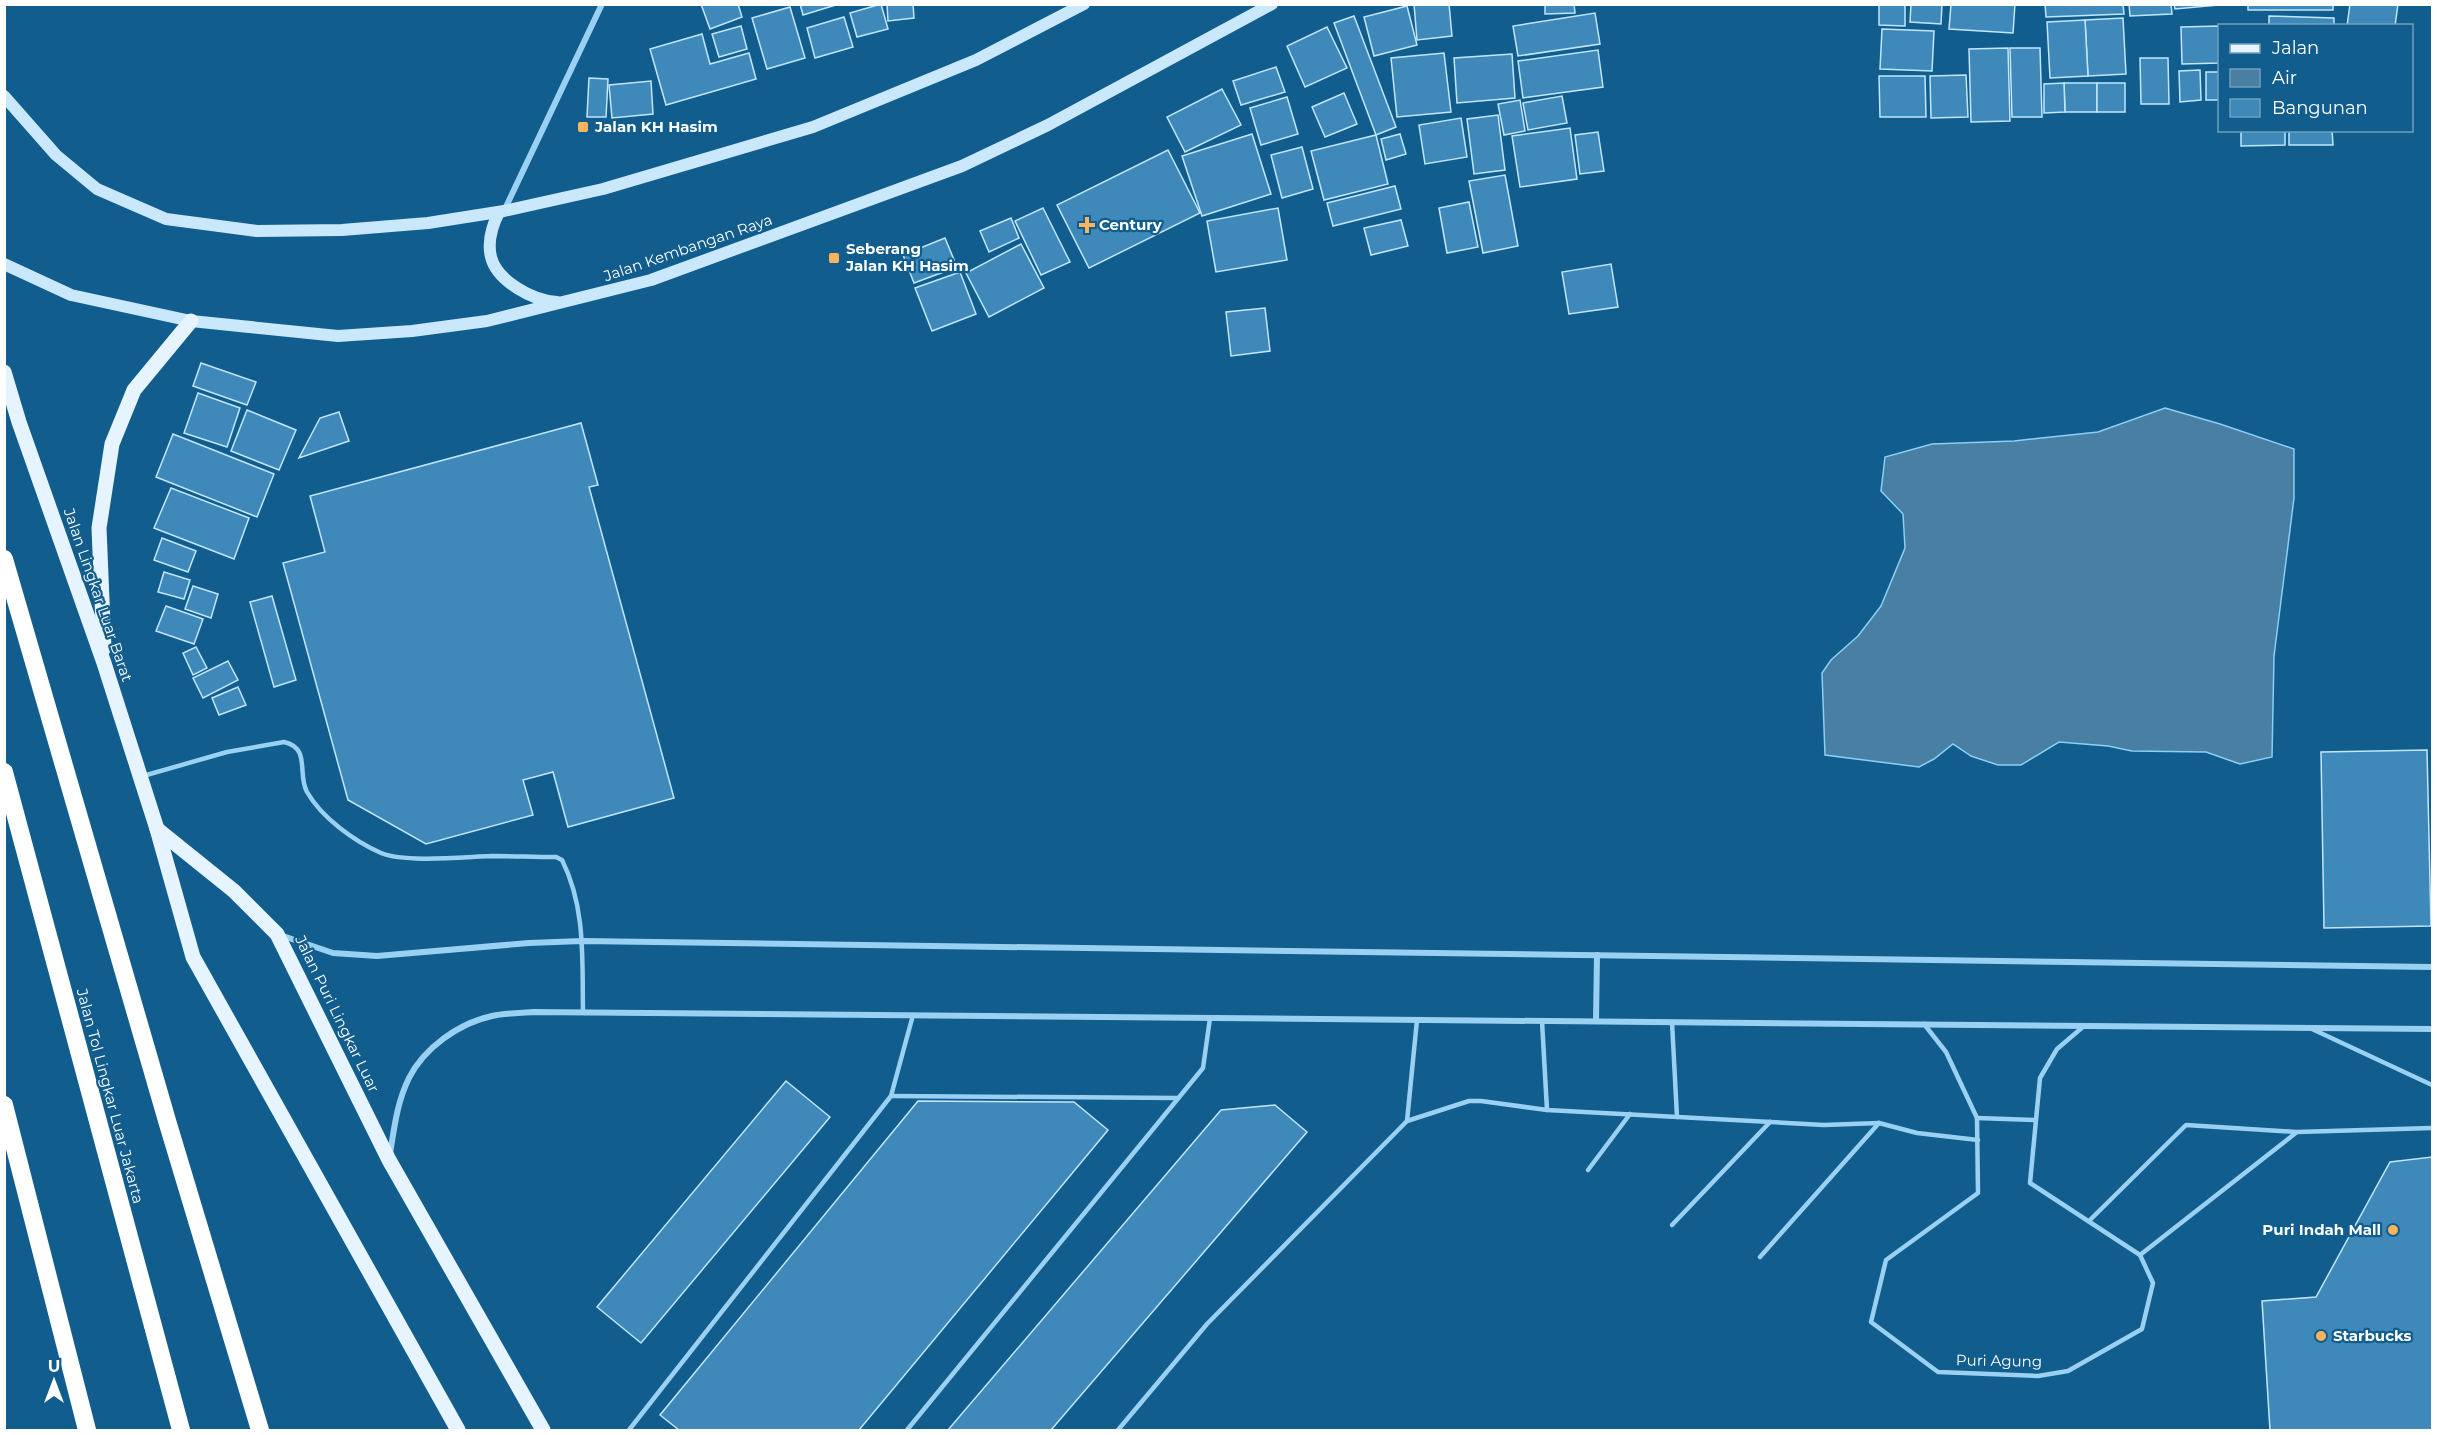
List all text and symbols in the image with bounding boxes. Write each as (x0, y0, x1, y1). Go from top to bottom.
legend (2218, 24, 2413, 132)
text: Jalan (2271, 37, 2319, 59)
text: Air (2272, 67, 2297, 89)
text: Bangunan (2272, 97, 2368, 119)
place label: Jalan KH Hasim (594, 117, 718, 136)
marker: Jalan KH Hasim (576, 120, 590, 134)
street label: Jalan Kembangan Raya (600, 210, 775, 286)
place label: Century (1099, 215, 1163, 234)
marker: Century (1080, 218, 1094, 232)
place label: Seberang Jalan KH Hasim (845, 239, 969, 275)
marker: Seberang Jalan KH Hasim (827, 251, 841, 265)
street label: Jalan Lingkar Luar Barat (59, 505, 137, 684)
street label: Jalan Puri Lingkar Luar (291, 931, 384, 1096)
street label: Jalan Tol Lingkar Luar Jakarta (72, 985, 148, 1205)
place label: Puri Indah Mall (2262, 1220, 2381, 1239)
marker: Puri Indah Mall (2386, 1223, 2400, 1237)
place label: Starbucks (2333, 1326, 2412, 1345)
marker: Starbucks (2314, 1329, 2328, 1343)
street label: Puri Agung (1956, 1350, 2042, 1371)
north arrow (24, 1351, 84, 1411)
text: U (48, 1357, 60, 1376)

